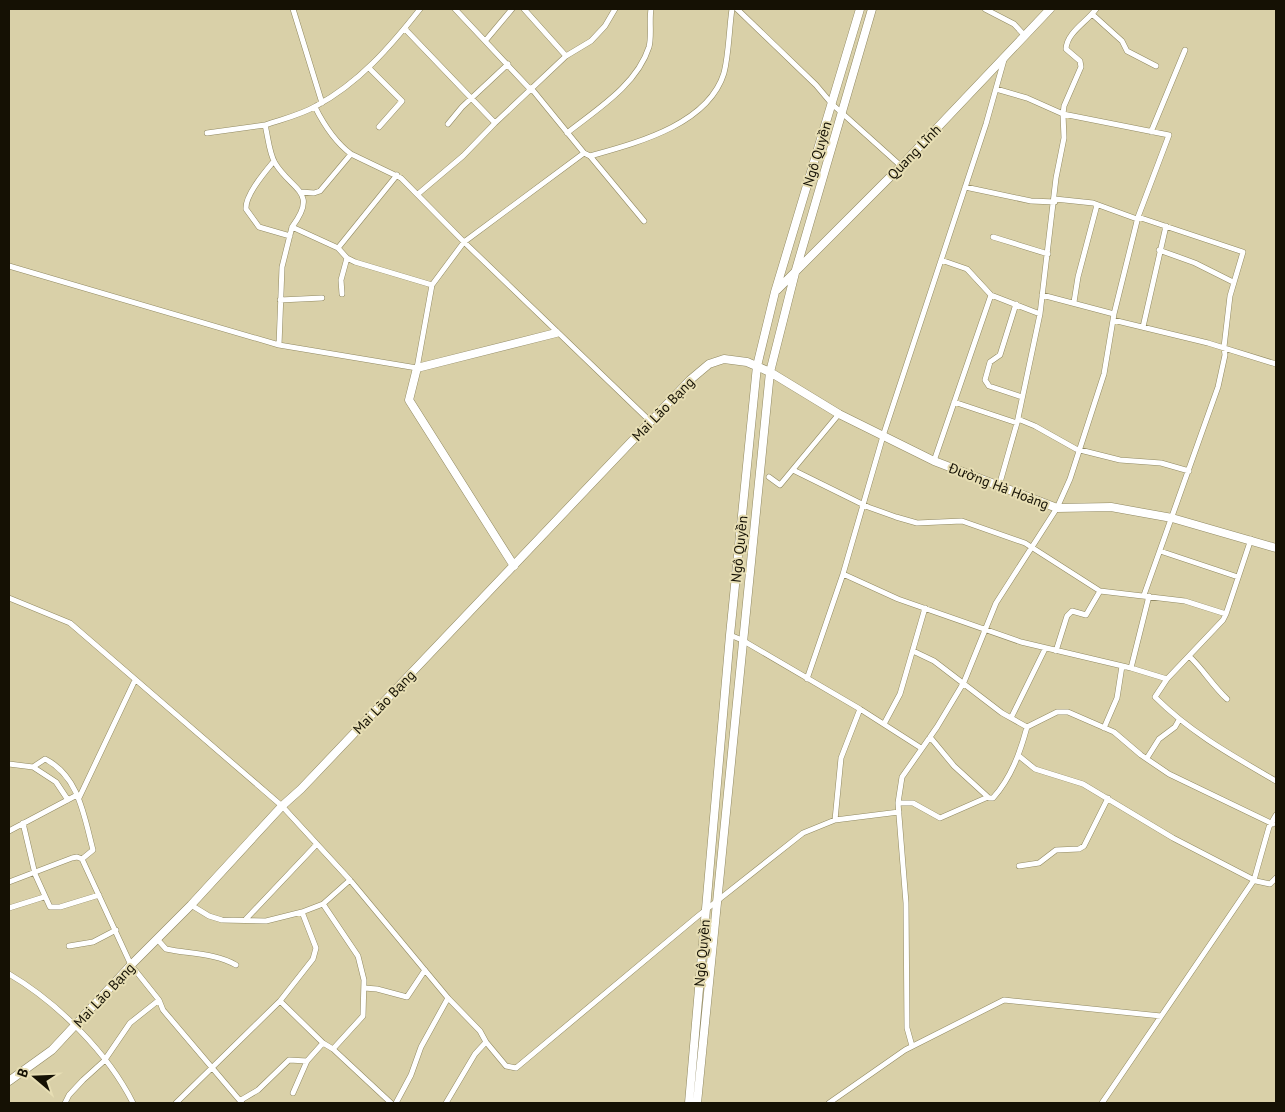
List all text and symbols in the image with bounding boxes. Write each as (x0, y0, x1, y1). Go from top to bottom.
street label: Ngô Quyền (799, 119, 835, 189)
street label: Quang Lĩnh (883, 121, 945, 183)
street label: Mai Lão Bạng (628, 373, 698, 445)
street label: Đường Hà Hoàng (945, 458, 1052, 513)
street label: Ngô Quyền (727, 515, 751, 583)
street label: Mai Lão Bạng (349, 666, 419, 738)
street label: Ngô Quyền (690, 919, 714, 987)
street label: Mai Lão Bạng (69, 959, 139, 1031)
north arrow (10, 1052, 60, 1102)
text: B (13, 1066, 33, 1080)

